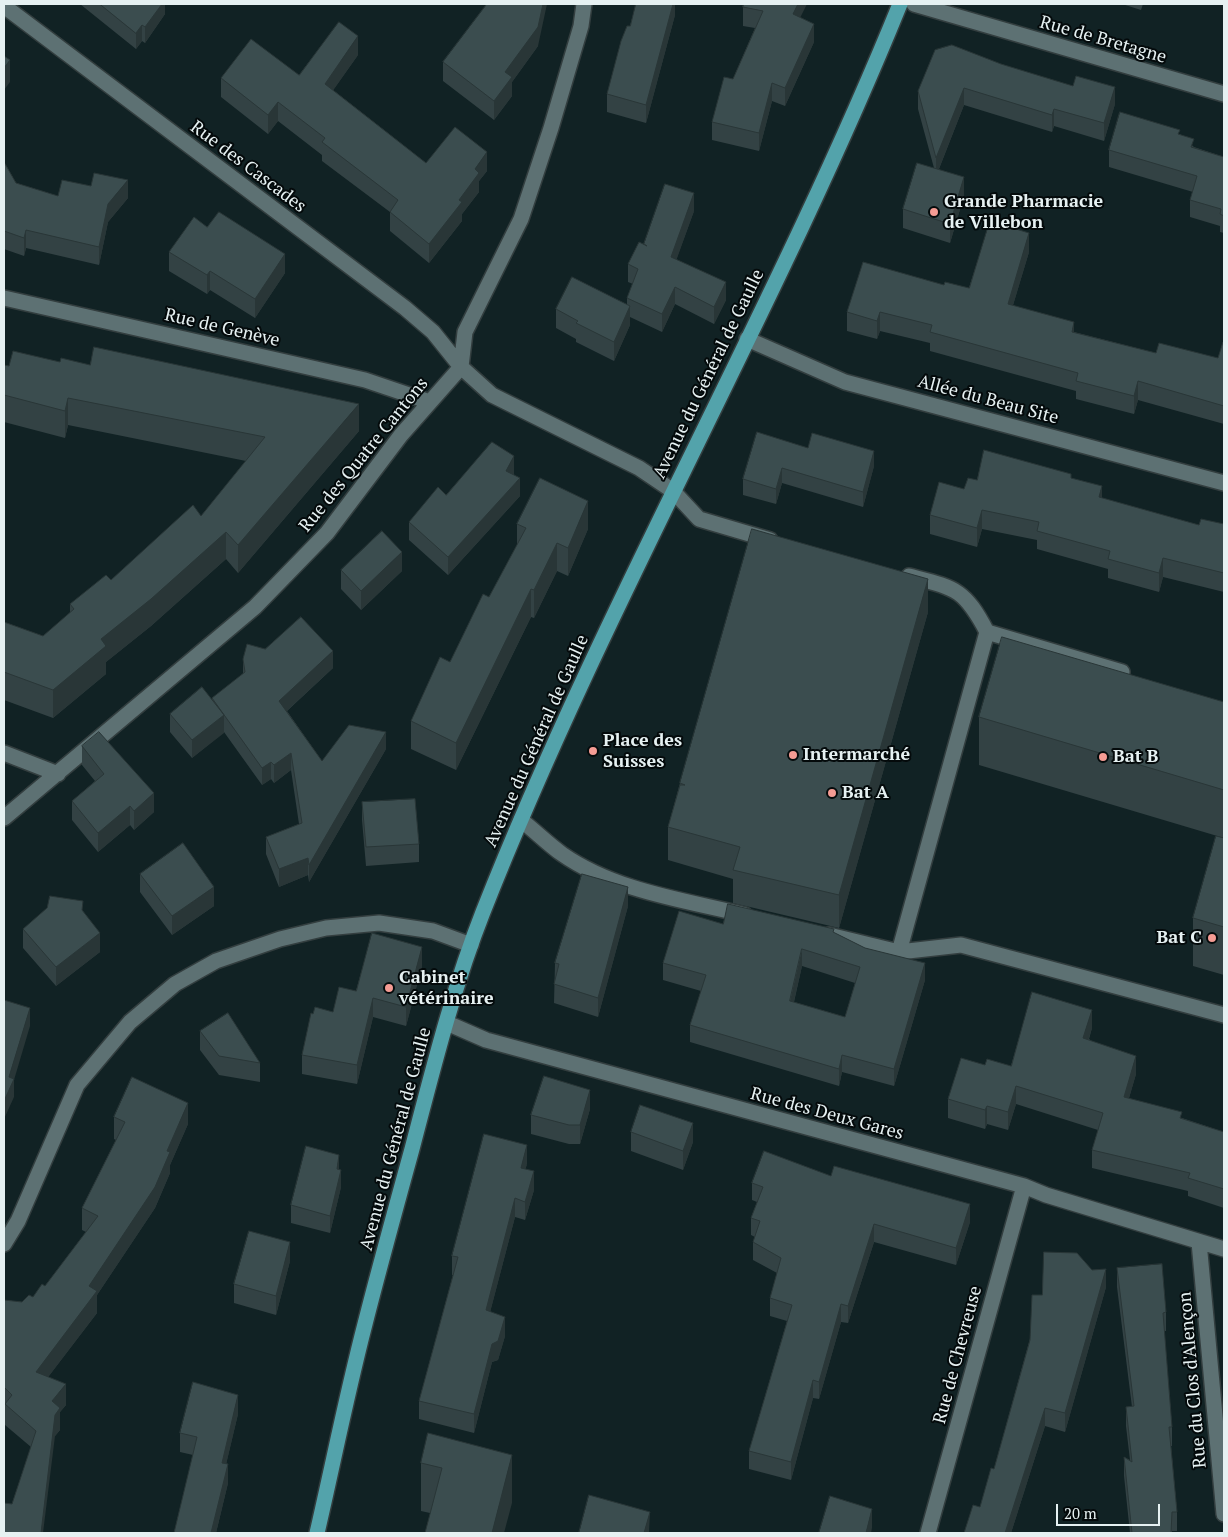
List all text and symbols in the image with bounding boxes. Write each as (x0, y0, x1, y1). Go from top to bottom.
street label: Rue de Bretagne (1037, 12, 1169, 68)
street label: Rue des Cascades (186, 116, 310, 218)
place label: Grande Pharmacie de Villebon (944, 191, 1103, 233)
marker: Grande Pharmacie de Villebon (928, 206, 940, 218)
street label: Avenue du Général de Gaulle (649, 266, 769, 482)
street label: Rue de Genève (162, 304, 282, 352)
street label: Allée du Beau Site (915, 371, 1061, 429)
street label: Rue des Quatre Cantons (295, 373, 433, 537)
street label: Avenue du Général de Gaulle (480, 632, 594, 850)
place label: Place des Suisses (603, 730, 682, 772)
place label: Intermarché (803, 744, 910, 766)
marker: Place des Suisses (587, 745, 599, 757)
place label: Bat B (1113, 746, 1158, 768)
marker: Intermarché (787, 749, 799, 761)
marker: Bat B (1097, 751, 1109, 763)
place label: Bat A (842, 782, 889, 804)
marker: Bat A (826, 787, 838, 799)
place label: Bat C (1157, 927, 1202, 949)
marker: Bat C (1206, 932, 1218, 944)
place label: Cabinet vétérinaire (399, 967, 494, 1010)
marker: Cabinet vétérinaire (383, 982, 395, 994)
street label: Avenue du Général de Gaulle (356, 1025, 436, 1253)
street label: Rue des Deux Gares (748, 1083, 906, 1145)
street label: Rue de Chevreuse (929, 1284, 987, 1426)
street label: Rue du Clos d'Alençon (1175, 1291, 1211, 1469)
scale bar (1058, 1494, 1162, 1526)
text: 20 m (1064, 1503, 1097, 1523)

